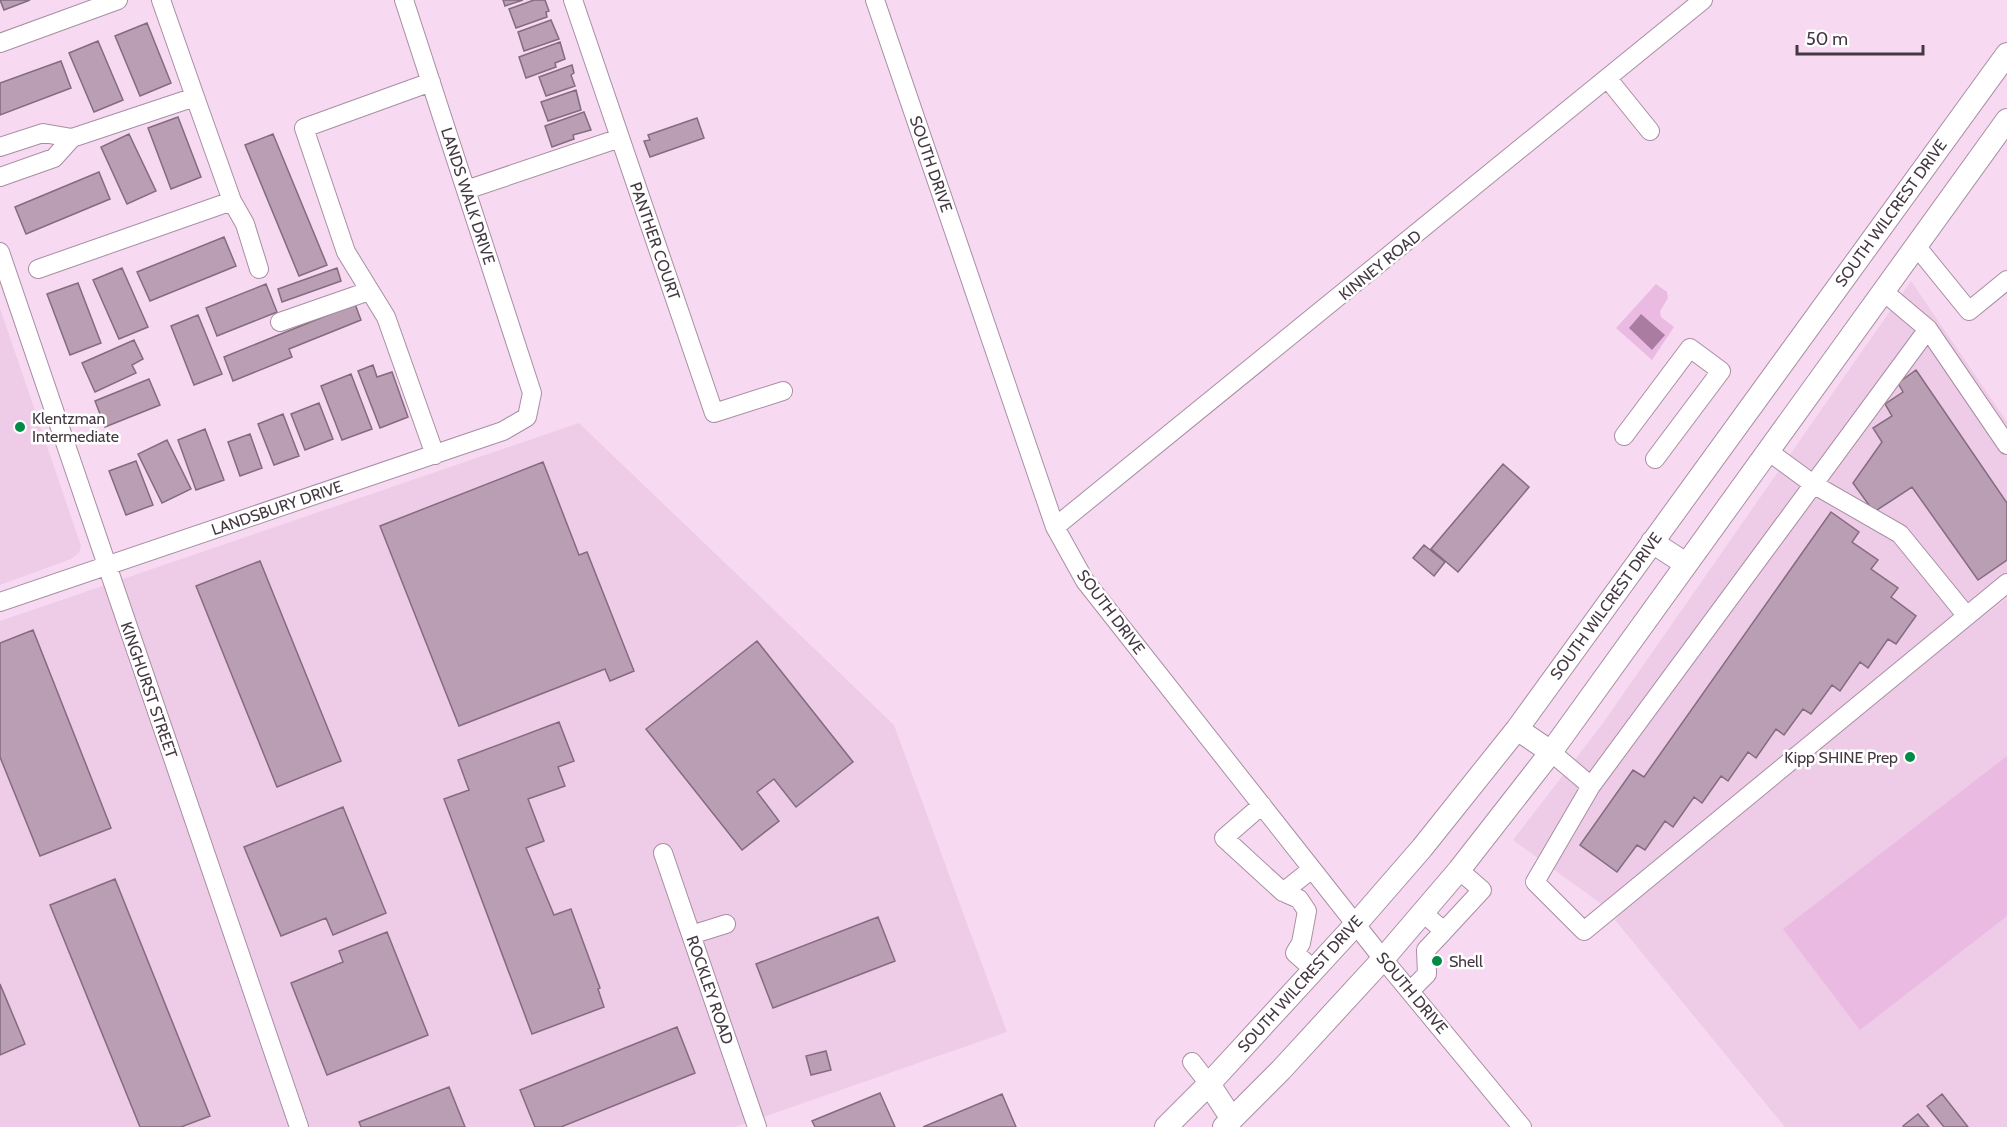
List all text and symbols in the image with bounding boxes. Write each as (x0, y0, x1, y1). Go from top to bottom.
scale bar (1797, 18, 1923, 56)
text: 50 m (1806, 28, 1848, 50)
street label: SOUTH DRIVE (906, 113, 956, 215)
street label: LANDS WALK DRIVE (437, 125, 499, 267)
street label: SOUTH WILCREST DRIVE (1831, 136, 1951, 290)
street label: PANTHER COURT (626, 180, 684, 303)
street label: KINNEY ROAD (1335, 226, 1425, 304)
place label: Klentzman Intermediate (32, 409, 119, 446)
marker: Klentzman Intermediate (13, 420, 27, 434)
street label: LANDSBURY DRIVE (209, 477, 345, 539)
street label: SOUTH WILCREST DRIVE (1546, 529, 1666, 683)
street label: SOUTH DRIVE (1073, 566, 1149, 658)
street label: KINGHURST STREET (117, 619, 181, 761)
place label: Kipp SHINE Prep (1784, 748, 1898, 767)
marker: Kipp SHINE Prep (1903, 750, 1917, 764)
street label: SOUTH WILCREST DRIVE (1234, 912, 1366, 1056)
street label: ROCKLEY ROAD (683, 933, 737, 1047)
street label: SOUTH DRIVE (1372, 948, 1452, 1038)
place label: Shell (1449, 952, 1483, 971)
marker: Shell (1430, 954, 1444, 968)

